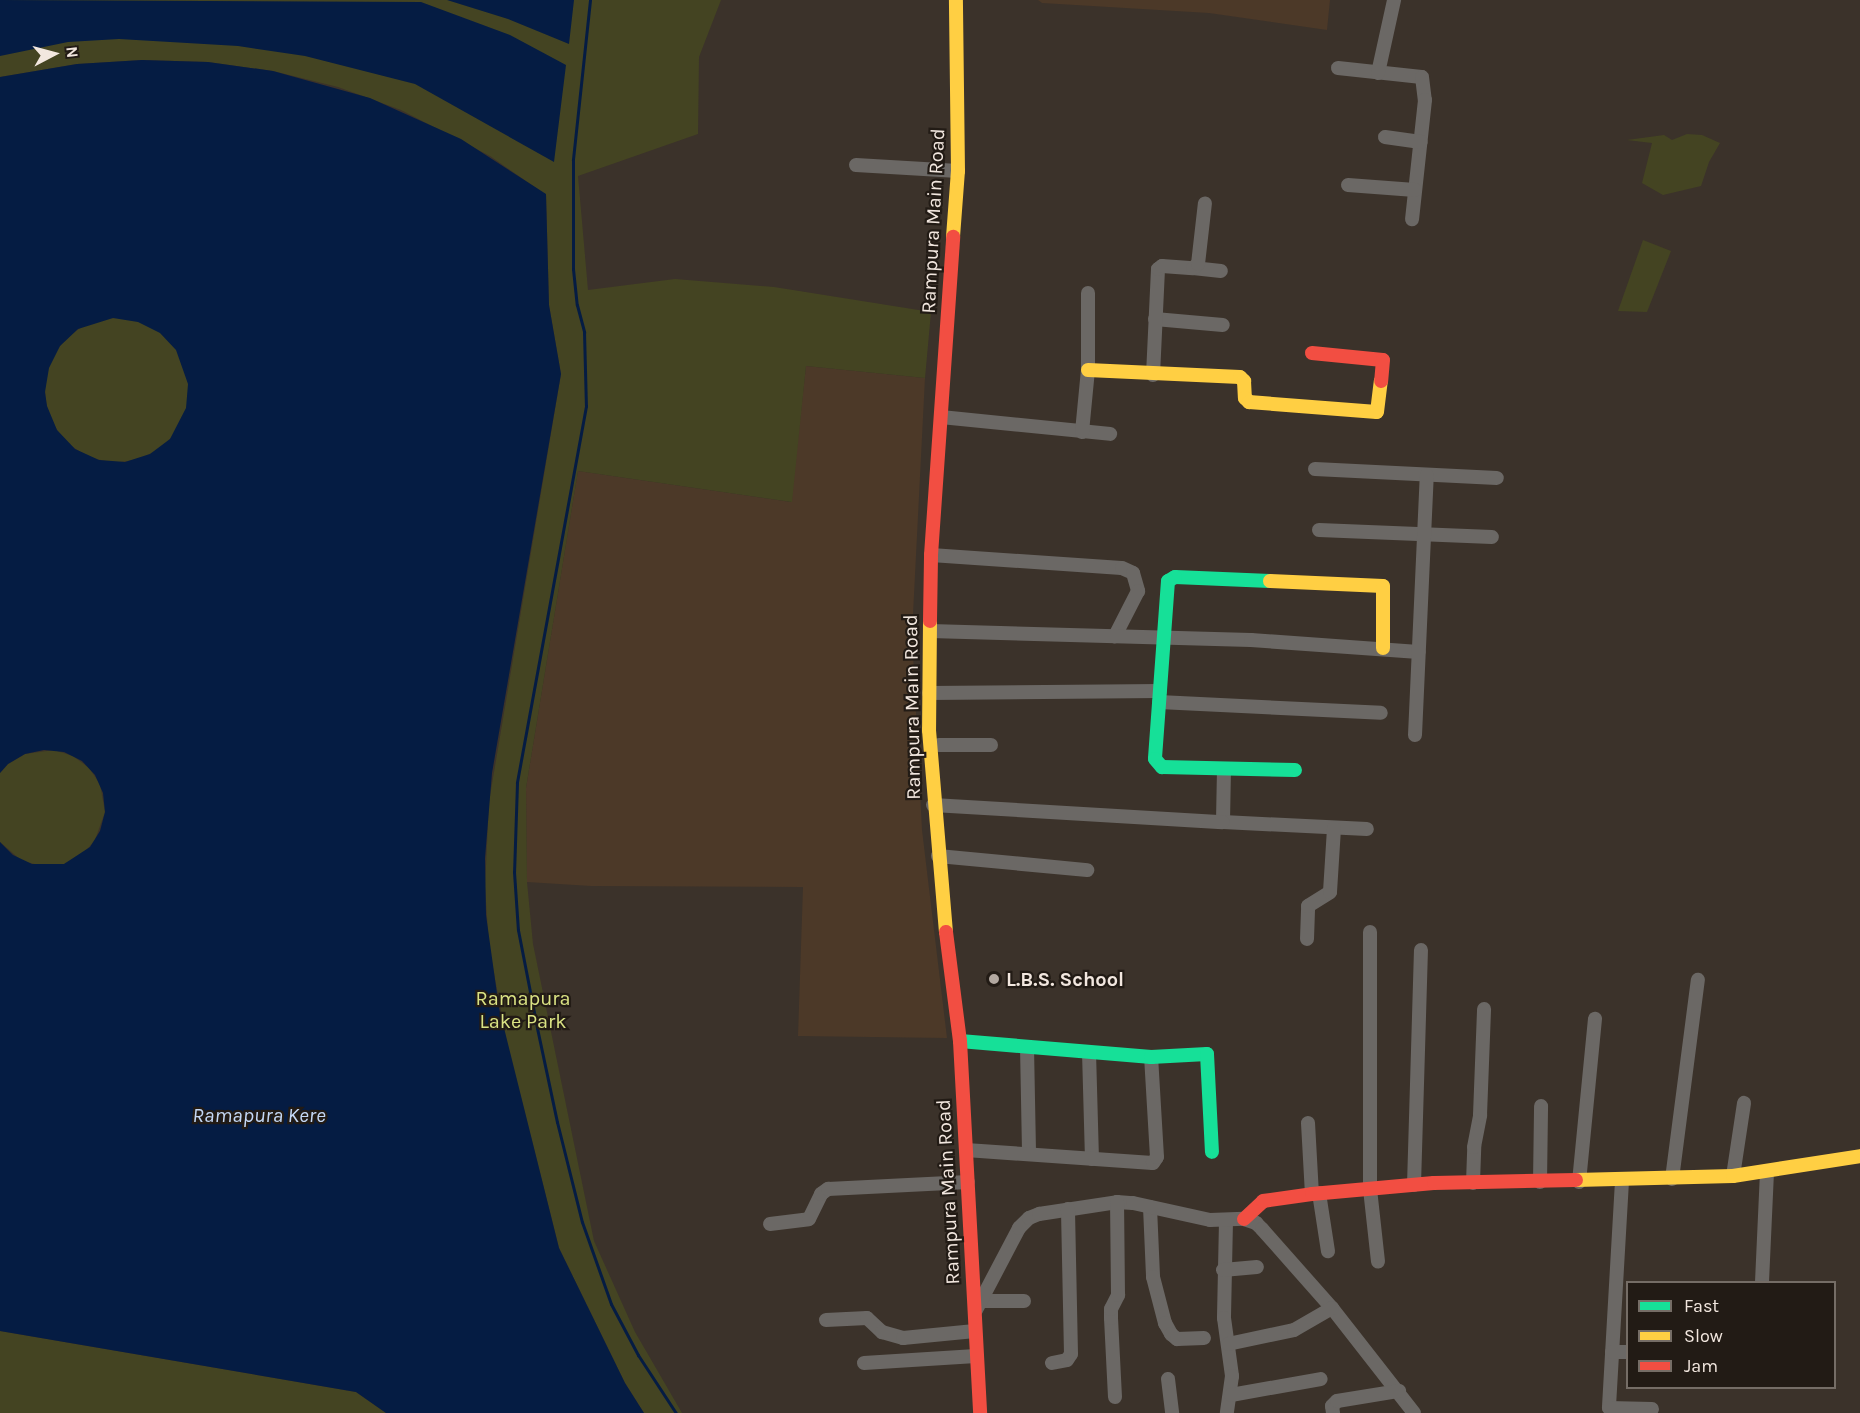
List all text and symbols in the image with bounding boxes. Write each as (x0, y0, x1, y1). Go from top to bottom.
north arrow (24, 24, 84, 84)
text: N (62, 45, 82, 59)
street label: Rampura Main Road (916, 128, 950, 314)
street label: Rampura Main Road (898, 614, 926, 800)
place label: L.B.S. School (1006, 967, 1124, 991)
marker: L.B.S. School (987, 972, 1001, 986)
park label: Ramapura Lake Park (475, 987, 571, 1034)
street label: Rampura Main Road (931, 1099, 965, 1285)
water label: Ramapura Kere (192, 1102, 326, 1128)
legend (1626, 1281, 1836, 1389)
text: Fast (1684, 1295, 1719, 1317)
text: Slow (1684, 1325, 1723, 1347)
text: Jam (1684, 1355, 1718, 1377)

